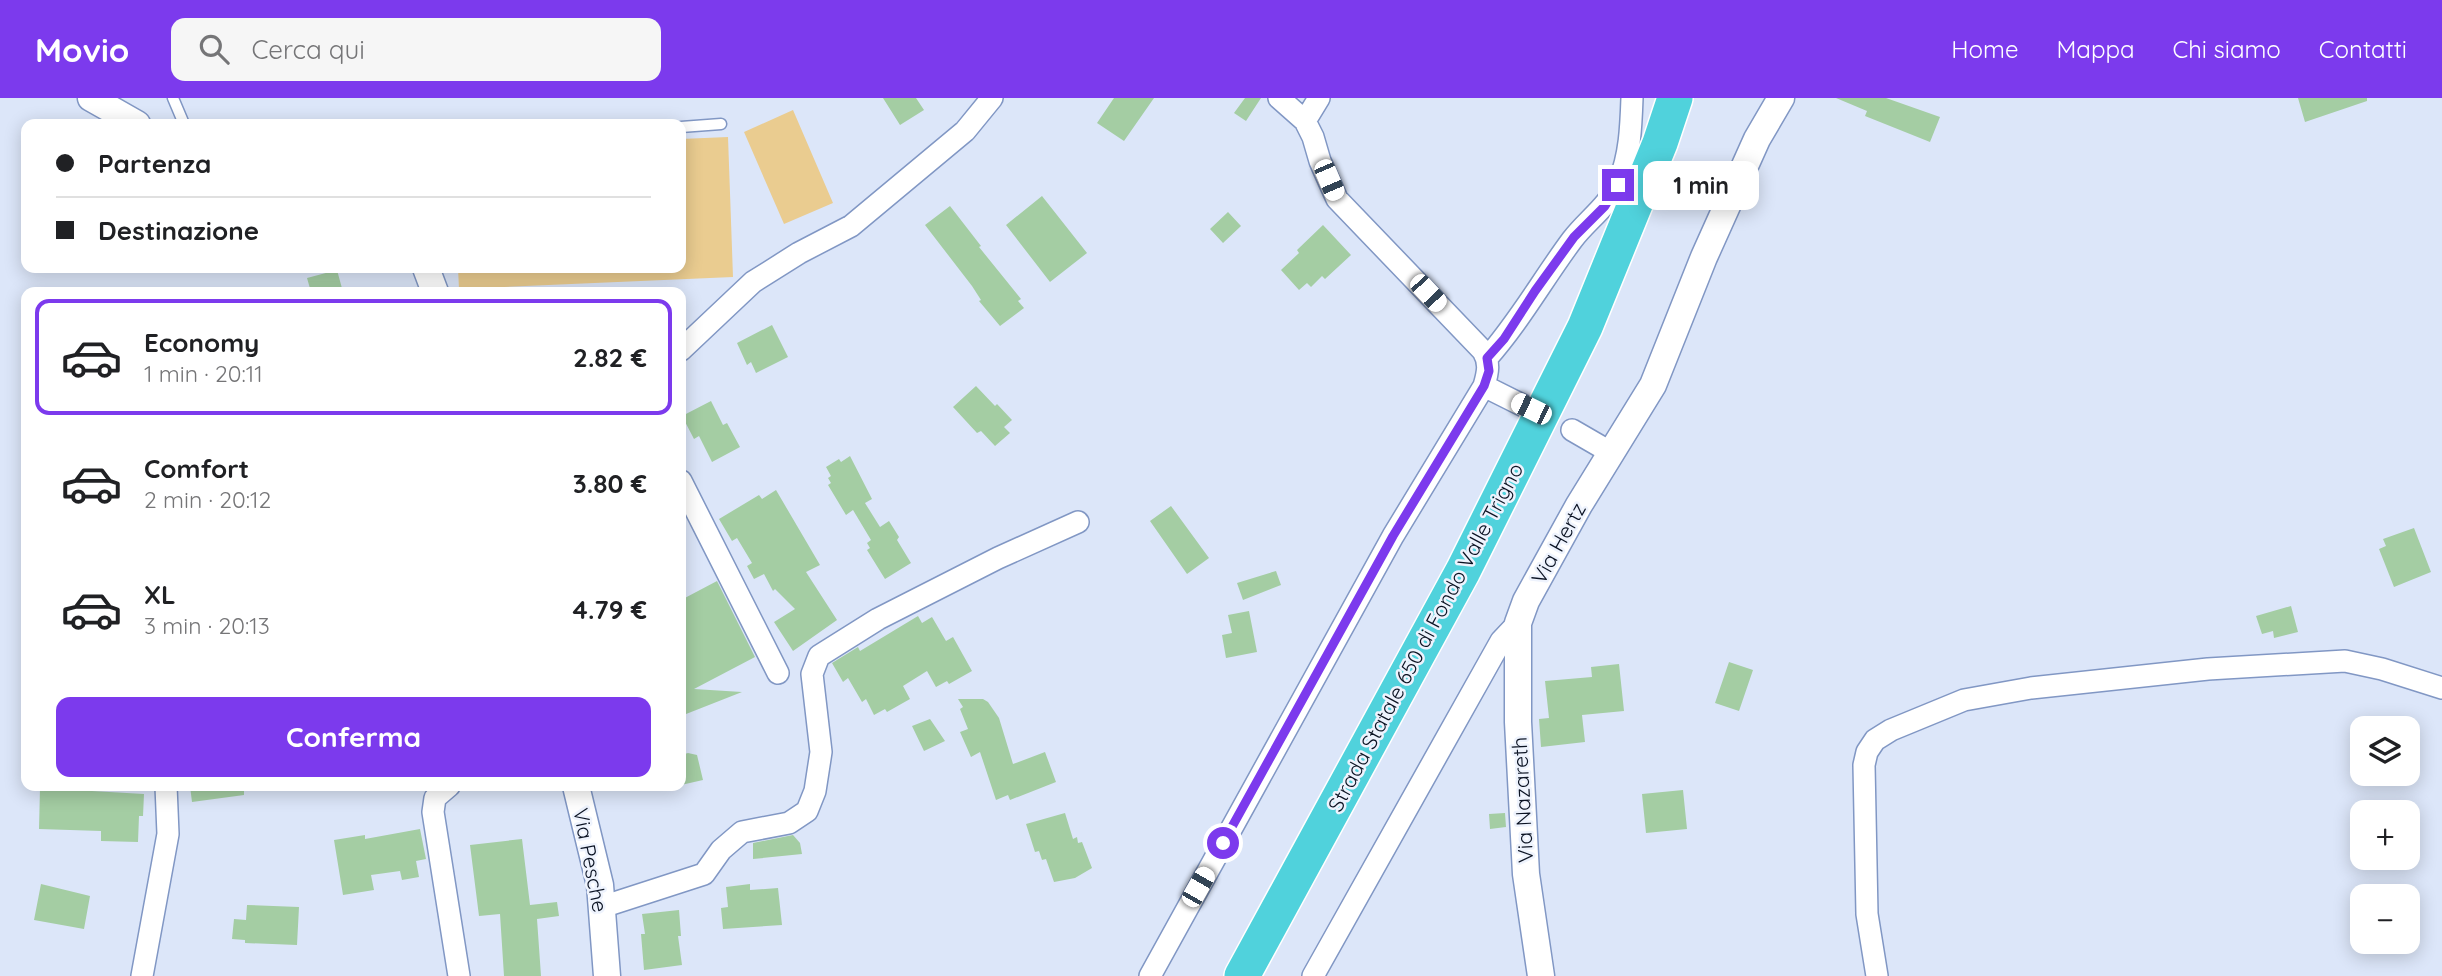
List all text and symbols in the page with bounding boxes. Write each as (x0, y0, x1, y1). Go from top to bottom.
search box (171, 18, 661, 81)
text: Movio (35, 29, 129, 70)
icon: search (195, 30, 233, 68)
text: Cerca qui (251, 33, 365, 66)
text: Home (1951, 34, 2019, 64)
text: Mappa (2057, 34, 2135, 64)
text: Chi siamo (2173, 34, 2281, 64)
text: Contatti (2319, 34, 2407, 64)
text: Partenza (98, 147, 211, 180)
car (1312, 157, 1347, 203)
callout: 1 min (1642, 160, 1758, 210)
route end (1602, 169, 1634, 201)
text: 1 min (1673, 171, 1729, 200)
text: Destinazione (98, 214, 259, 247)
car (1406, 270, 1451, 316)
icon: car (60, 326, 123, 389)
text: Economy (144, 326, 259, 359)
text: 2.82 € (573, 341, 647, 374)
text: 1 min · 20:11 (144, 359, 263, 388)
car (1508, 390, 1555, 428)
icon: car (60, 452, 123, 515)
text: Comfort (144, 452, 249, 485)
street label: Strada Statale 650 di Fondo Valle Trigno (1322, 458, 1528, 816)
text: 3.80 € (573, 467, 647, 500)
text: 2 min · 20:12 (144, 485, 271, 514)
street label: Via Hertz (1525, 498, 1591, 588)
icon: car (60, 578, 123, 641)
text: XL (144, 578, 176, 611)
text: 4.79 € (573, 593, 647, 626)
text: 3 min · 20:13 (144, 611, 270, 640)
button: Conferma (56, 697, 651, 777)
map controls (2350, 716, 2420, 954)
button: layers (2350, 716, 2420, 786)
street label: Via Nazareth (1506, 736, 1538, 864)
button: + (2350, 800, 2420, 870)
street label: Via Pesche (568, 806, 614, 914)
route start (1207, 827, 1239, 859)
car (1179, 864, 1218, 910)
button: − (2350, 884, 2420, 954)

